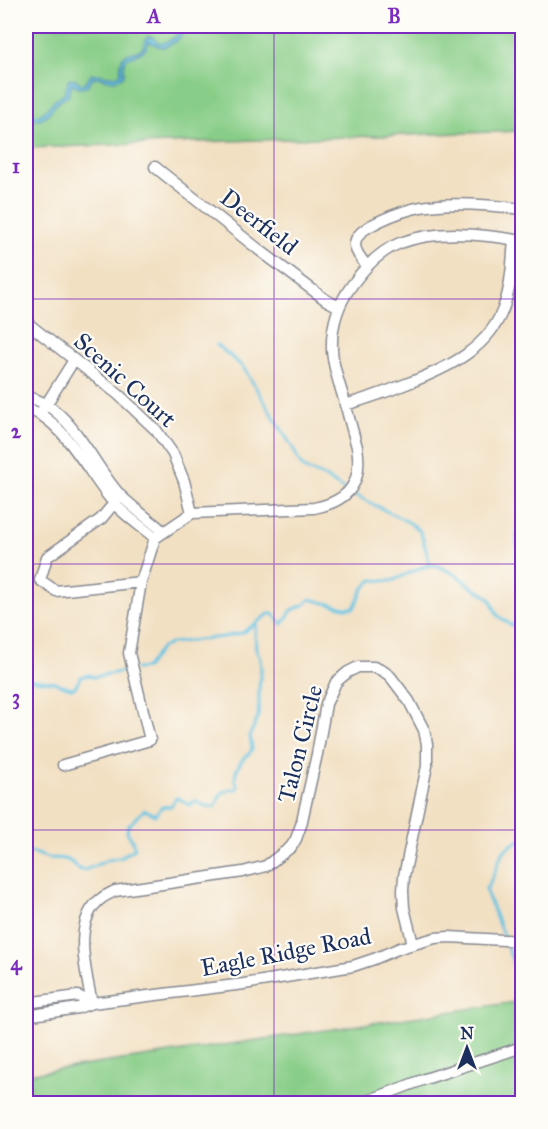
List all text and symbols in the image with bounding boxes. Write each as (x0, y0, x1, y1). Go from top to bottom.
text: A (145, 4, 161, 28)
text: B (387, 4, 401, 28)
text: 1 (12, 154, 20, 178)
street label: Deerfield (214, 182, 304, 262)
street label: Scenic Court (68, 326, 183, 434)
text: 2 (11, 419, 22, 443)
street label: Talon Circle (271, 682, 329, 806)
text: 3 (12, 685, 20, 710)
street label: Eagle Ridge Road (198, 921, 374, 983)
text: 4 (10, 951, 22, 976)
north arrow (437, 1018, 497, 1078)
text: N (460, 1024, 474, 1043)

